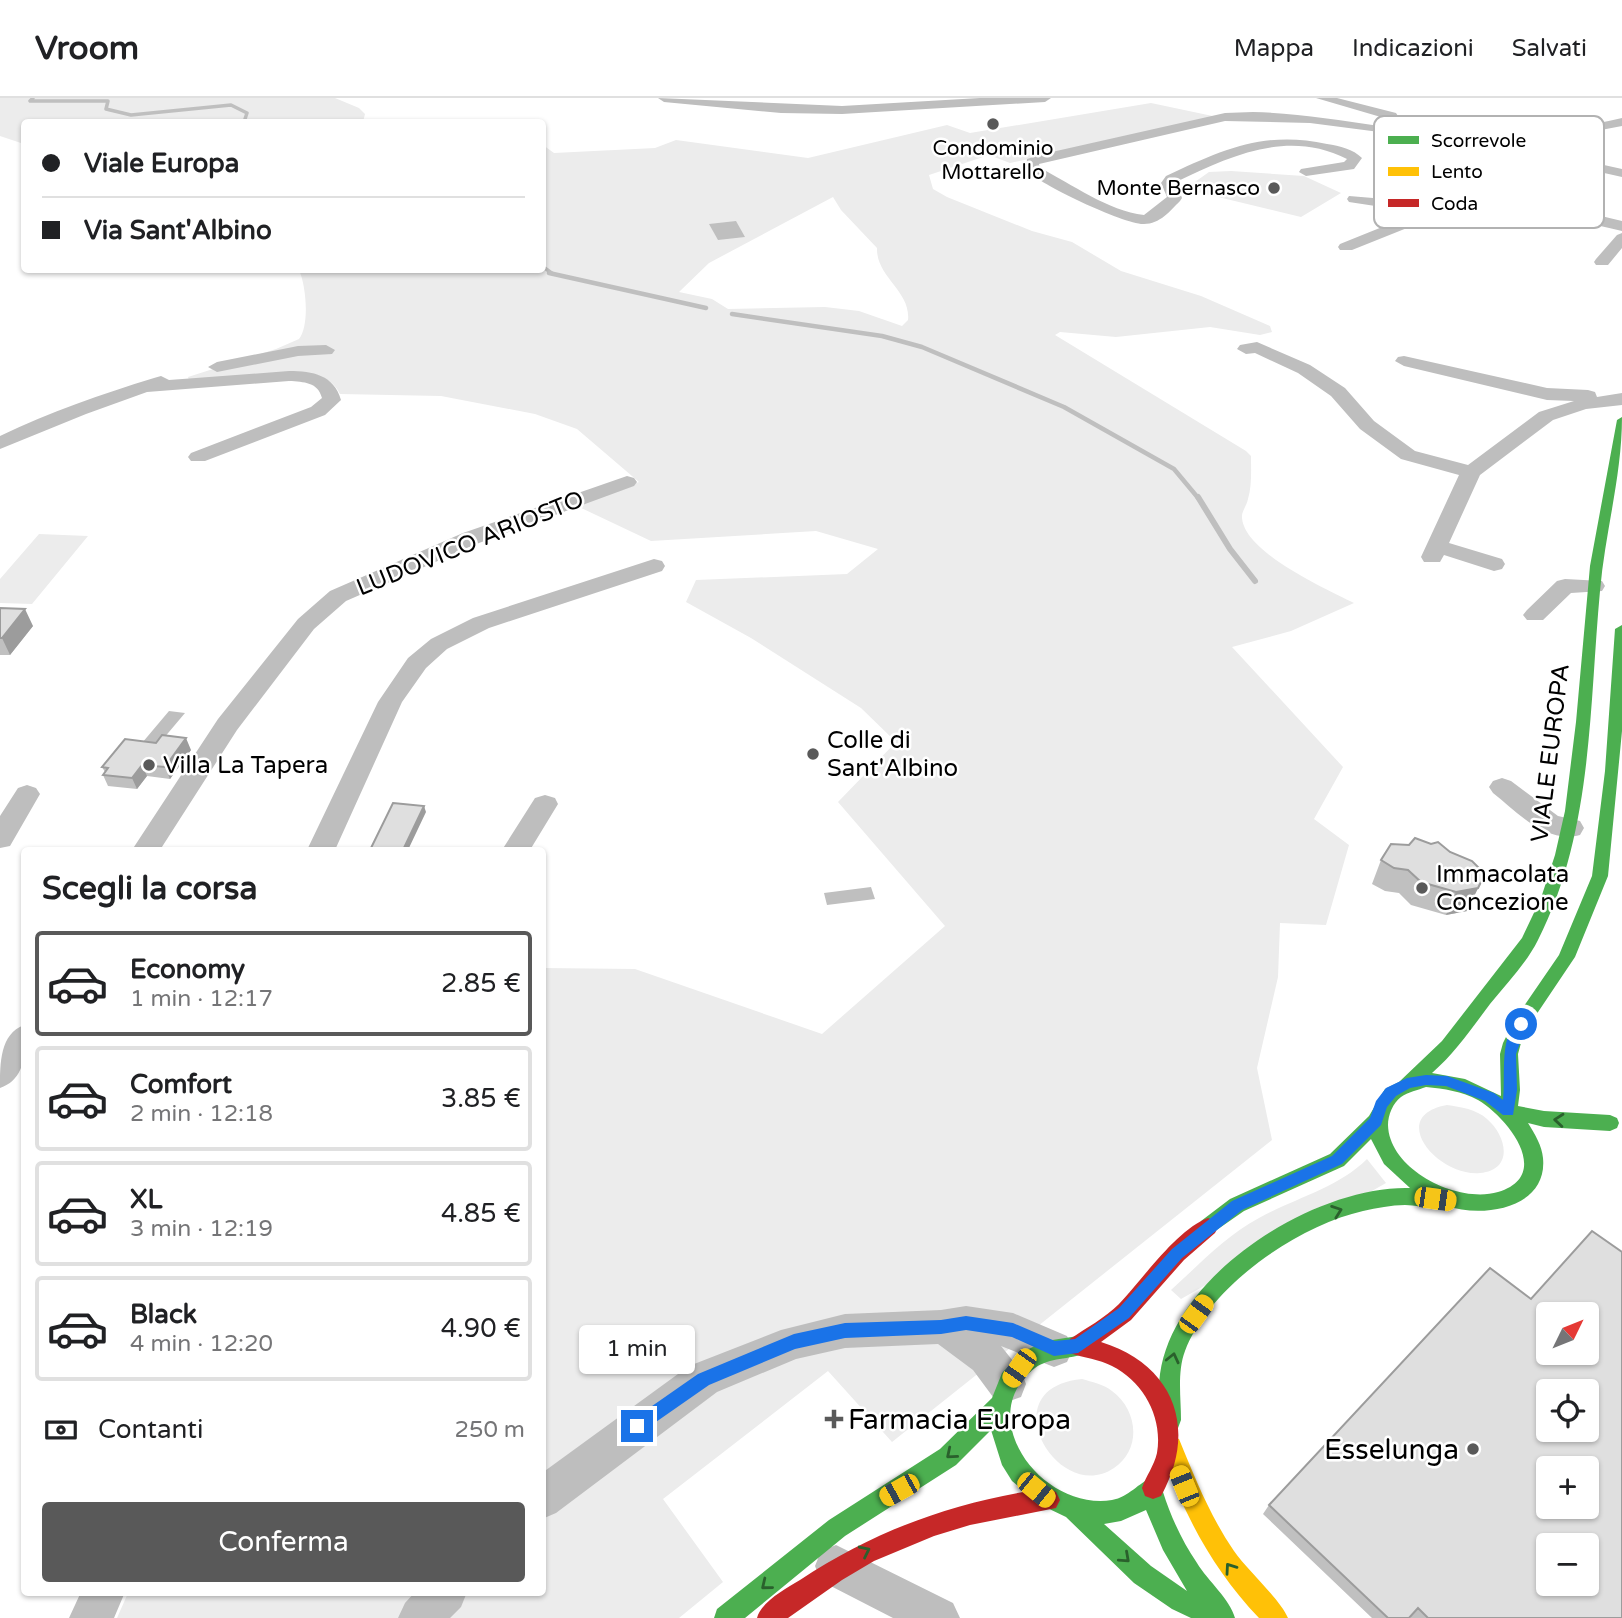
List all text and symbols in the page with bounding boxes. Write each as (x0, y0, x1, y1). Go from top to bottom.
text: Vroom (35, 29, 139, 68)
text: Mappa (1234, 34, 1314, 63)
text: Indicazioni (1352, 34, 1474, 63)
text: Salvati (1512, 34, 1587, 63)
marker: Condominio Mottarello (985, 116, 1001, 132)
legend (1374, 116, 1604, 228)
text: Scorrevole (1431, 130, 1526, 152)
place label: Condominio Mottarello (932, 136, 1054, 185)
text: Viale Europa (84, 148, 239, 179)
text: Lento (1431, 161, 1483, 183)
place label: Monte Bernasco (1097, 176, 1260, 201)
marker: Monte Bernasco (1266, 180, 1282, 196)
text: Coda (1431, 193, 1478, 215)
text: Via Sant'Albino (84, 215, 272, 246)
street label: LUDOVICO ARIOSTO (352, 485, 588, 602)
street label: VIALE EUROPA (1525, 662, 1576, 844)
place label: Colle di Sant'Albino (827, 726, 958, 783)
marker: Colle di Sant'Albino (805, 746, 821, 762)
place label: Villa La Tapera (163, 751, 328, 780)
marker: Villa La Tapera (141, 757, 157, 773)
place label: Immacolata Concezione (1436, 860, 1569, 917)
text: Scegli la corsa (42, 870, 257, 908)
marker: Immacolata Concezione (1414, 880, 1430, 896)
icon: car (46, 952, 109, 1015)
text: Economy (130, 954, 245, 985)
text: 2.85 € (441, 968, 521, 999)
text: 1 min · 12:17 (130, 985, 273, 1013)
route start (1505, 1008, 1537, 1040)
icon: car (46, 1067, 109, 1130)
text: Comfort (130, 1069, 232, 1100)
text: 3.85 € (441, 1083, 521, 1114)
text: 2 min · 12:18 (130, 1100, 273, 1128)
one-way arrow (1553, 1113, 1564, 1128)
icon: car (46, 1182, 109, 1245)
text: XL (130, 1184, 162, 1215)
car (1413, 1186, 1458, 1212)
text: 4.85 € (441, 1198, 521, 1229)
one-way arrow (1331, 1205, 1343, 1219)
text: 3 min · 12:19 (130, 1215, 273, 1243)
car (1176, 1291, 1217, 1337)
icon: car (46, 1297, 109, 1360)
text: Black (130, 1299, 197, 1330)
north arrow (1536, 1302, 1600, 1365)
map controls (1536, 1302, 1599, 1596)
text: 4.90 € (441, 1313, 521, 1344)
callout: 1 min (579, 1324, 695, 1374)
text: 4 min · 12:20 (130, 1330, 273, 1358)
text: 1 min (606, 1335, 668, 1363)
car (999, 1345, 1040, 1391)
one-way arrow (1165, 1352, 1179, 1364)
button: locate (1536, 1379, 1599, 1442)
place label: Farmacia Europa (848, 1403, 1071, 1437)
route end (621, 1410, 653, 1442)
icon: cash (42, 1411, 80, 1449)
marker: Farmacia Europa (826, 1411, 842, 1427)
text: Contanti (98, 1414, 203, 1445)
text: 250 m (455, 1416, 525, 1444)
place label: Esselunga (1324, 1433, 1459, 1467)
marker: Esselunga (1465, 1441, 1481, 1457)
one-way arrow (946, 1445, 958, 1458)
button: + (1536, 1456, 1599, 1519)
car (1167, 1463, 1202, 1509)
car (1014, 1469, 1059, 1511)
car (876, 1471, 923, 1509)
button: Conferma (42, 1502, 525, 1582)
button: − (1536, 1533, 1599, 1596)
one-way arrow (858, 1546, 870, 1560)
one-way arrow (1116, 1550, 1129, 1562)
one-way arrow (1226, 1563, 1238, 1576)
one-way arrow (761, 1577, 773, 1590)

